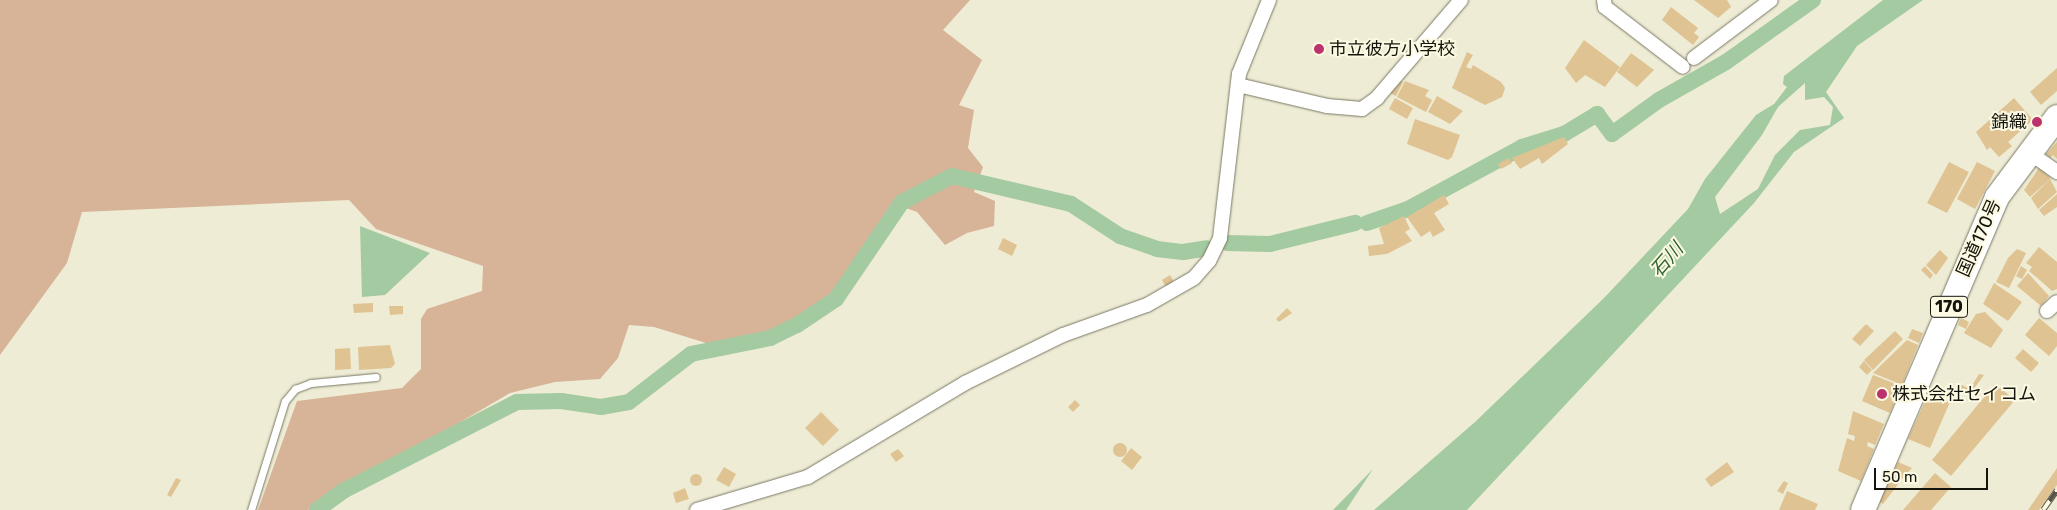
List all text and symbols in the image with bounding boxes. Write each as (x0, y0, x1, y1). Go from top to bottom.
place label: 市立彼方小学校 (1329, 38, 1455, 60)
marker: 市立彼方小学校 (1313, 43, 1325, 55)
place label: 錦織 (1991, 111, 2027, 133)
marker: 錦織 (2031, 116, 2043, 128)
street label: 国道170号 (1952, 196, 2006, 280)
water label: 石川 (1646, 238, 1688, 282)
road number: 170 (1929, 294, 1969, 320)
place label: 株式会社セイコム (1892, 383, 2036, 405)
marker: 株式会社セイコム (1876, 388, 1888, 400)
scale bar (1877, 458, 1991, 490)
text: 50 m (1882, 468, 1917, 486)

